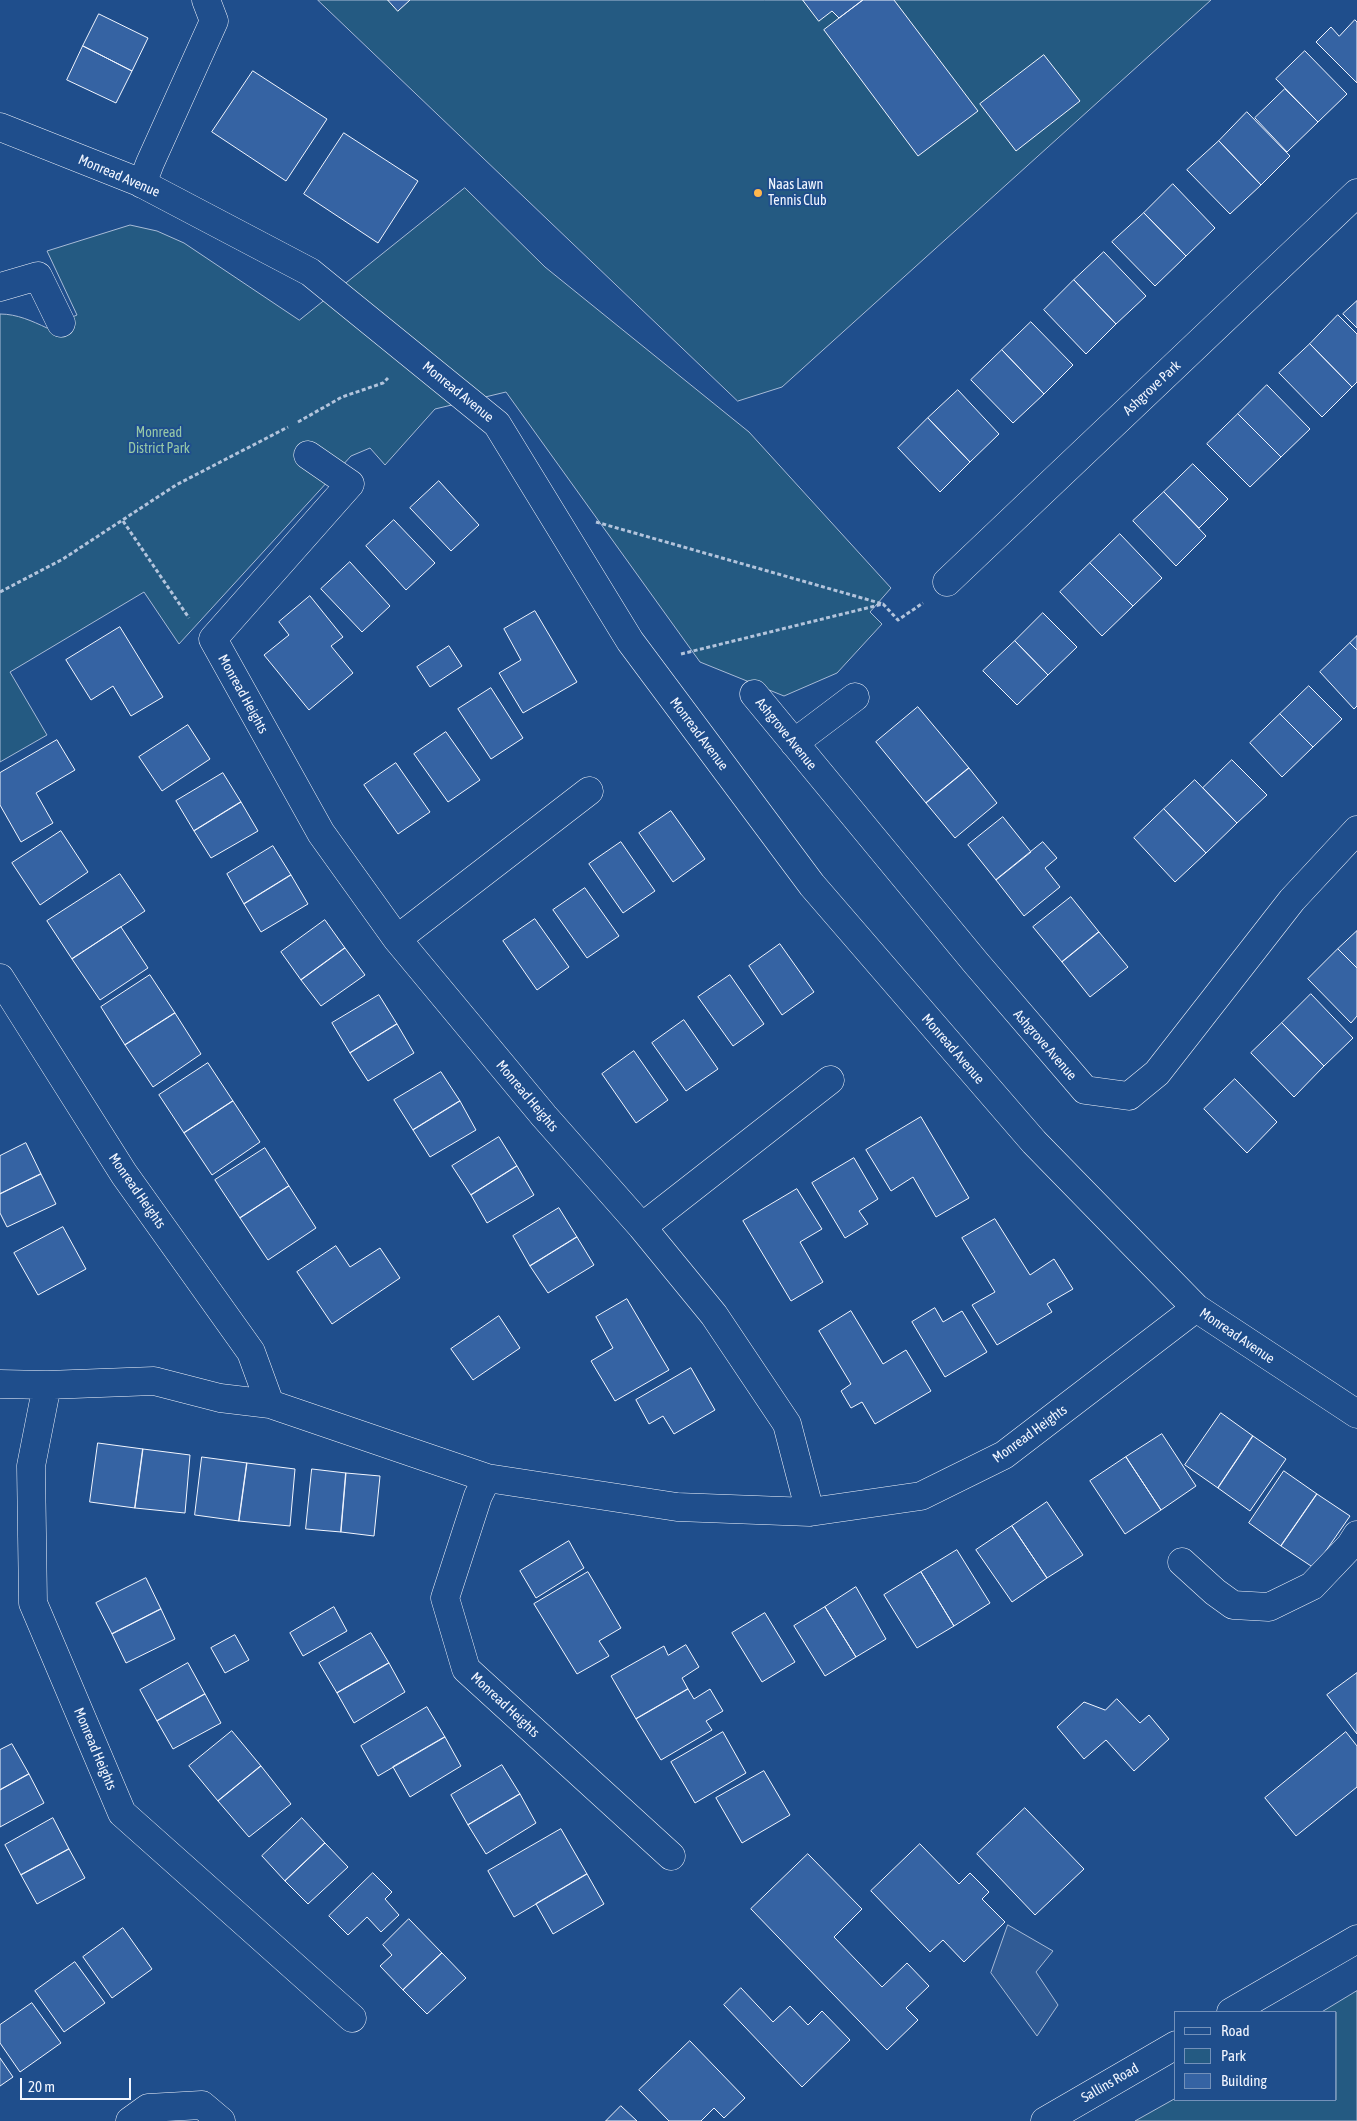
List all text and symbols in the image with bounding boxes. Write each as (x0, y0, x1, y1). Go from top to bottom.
street label: Monread Avenue (76, 151, 162, 201)
place label: Naas Lawn Tennis Club (768, 177, 827, 210)
marker: Naas Lawn Tennis Club (752, 187, 764, 199)
street label: Ashgrove Park (1120, 357, 1184, 419)
street label: Monread Avenue (419, 358, 497, 426)
park label: Monread District Park (128, 425, 190, 458)
street label: Monread Heights (214, 652, 272, 736)
street label: Monread Avenue (666, 694, 732, 774)
street label: Ashgrove Avenue (752, 695, 820, 773)
street label: Ashgrove Avenue (1010, 1006, 1080, 1084)
street label: Monread Avenue (918, 1011, 988, 1087)
street label: Monread Heights (492, 1057, 562, 1135)
street label: Monread Heights (105, 1150, 169, 1232)
street label: Monread Avenue (1196, 1305, 1278, 1367)
street label: Monread Heights (990, 1401, 1070, 1467)
street label: Monread Heights (467, 1669, 543, 1741)
street label: Monread Heights (70, 1705, 120, 1793)
legend (1174, 2011, 1337, 2101)
text: Road (1221, 2022, 1250, 2039)
text: Park (1221, 2047, 1246, 2064)
street label: Sallins Road (1078, 2060, 1142, 2106)
scale bar (22, 2068, 134, 2100)
text: Building (1221, 2072, 1267, 2089)
text: 20 m (28, 2078, 55, 2095)

